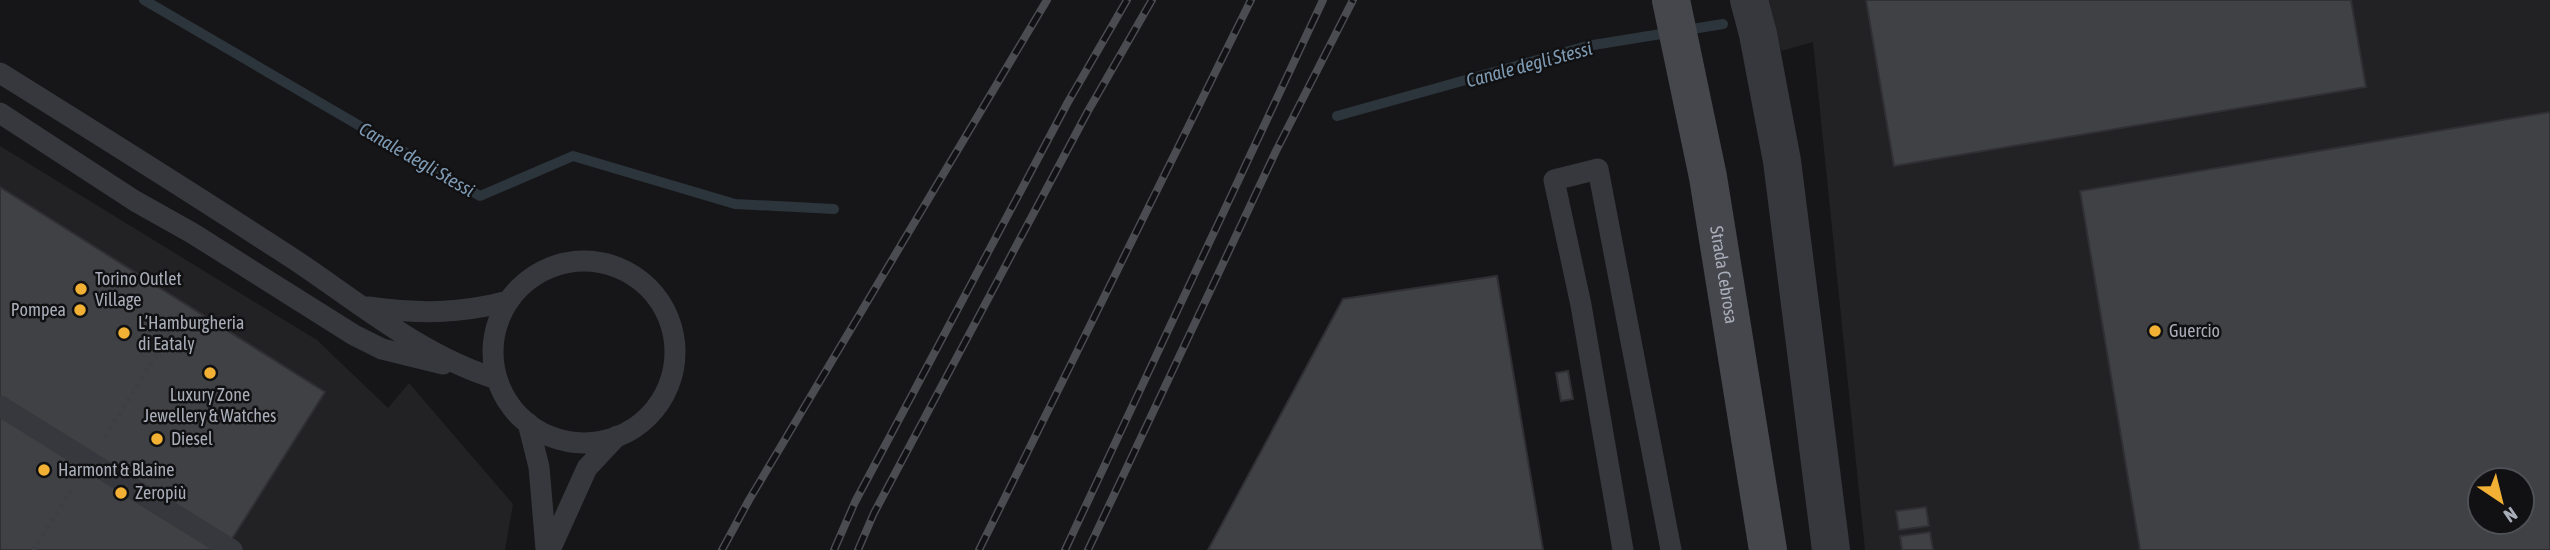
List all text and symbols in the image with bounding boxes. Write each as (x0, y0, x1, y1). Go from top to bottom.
water label: Canale degli Stessi (1464, 37, 1594, 91)
water label: Canale degli Stessi (356, 117, 478, 201)
street label: Strada Cebrosa (1706, 224, 1742, 325)
place label: Torino Outlet Village (95, 268, 182, 310)
marker: Torino Outlet Village (73, 281, 89, 297)
place label: Pompea (11, 299, 66, 320)
marker: Pompea (72, 302, 88, 318)
place label: L’Hamburgheria di Eataly (138, 312, 244, 354)
place label: Guercio (2169, 320, 2220, 341)
marker: Guercio (2147, 323, 2163, 339)
marker: L’Hamburgheria di Eataly (116, 325, 132, 341)
marker: Luxury Zone Jewellery & Watches (202, 365, 218, 381)
place label: Luxury Zone Jewellery & Watches (144, 384, 276, 426)
place label: Diesel (171, 428, 213, 449)
marker: Diesel (149, 431, 165, 447)
place label: Harmont & Blaine (58, 459, 174, 480)
marker: Harmont & Blaine (36, 462, 52, 478)
north arrow (2466, 466, 2536, 536)
place label: Zeropiù (135, 482, 186, 503)
marker: Zeropiù (113, 485, 129, 501)
text: N (2500, 503, 2522, 527)

